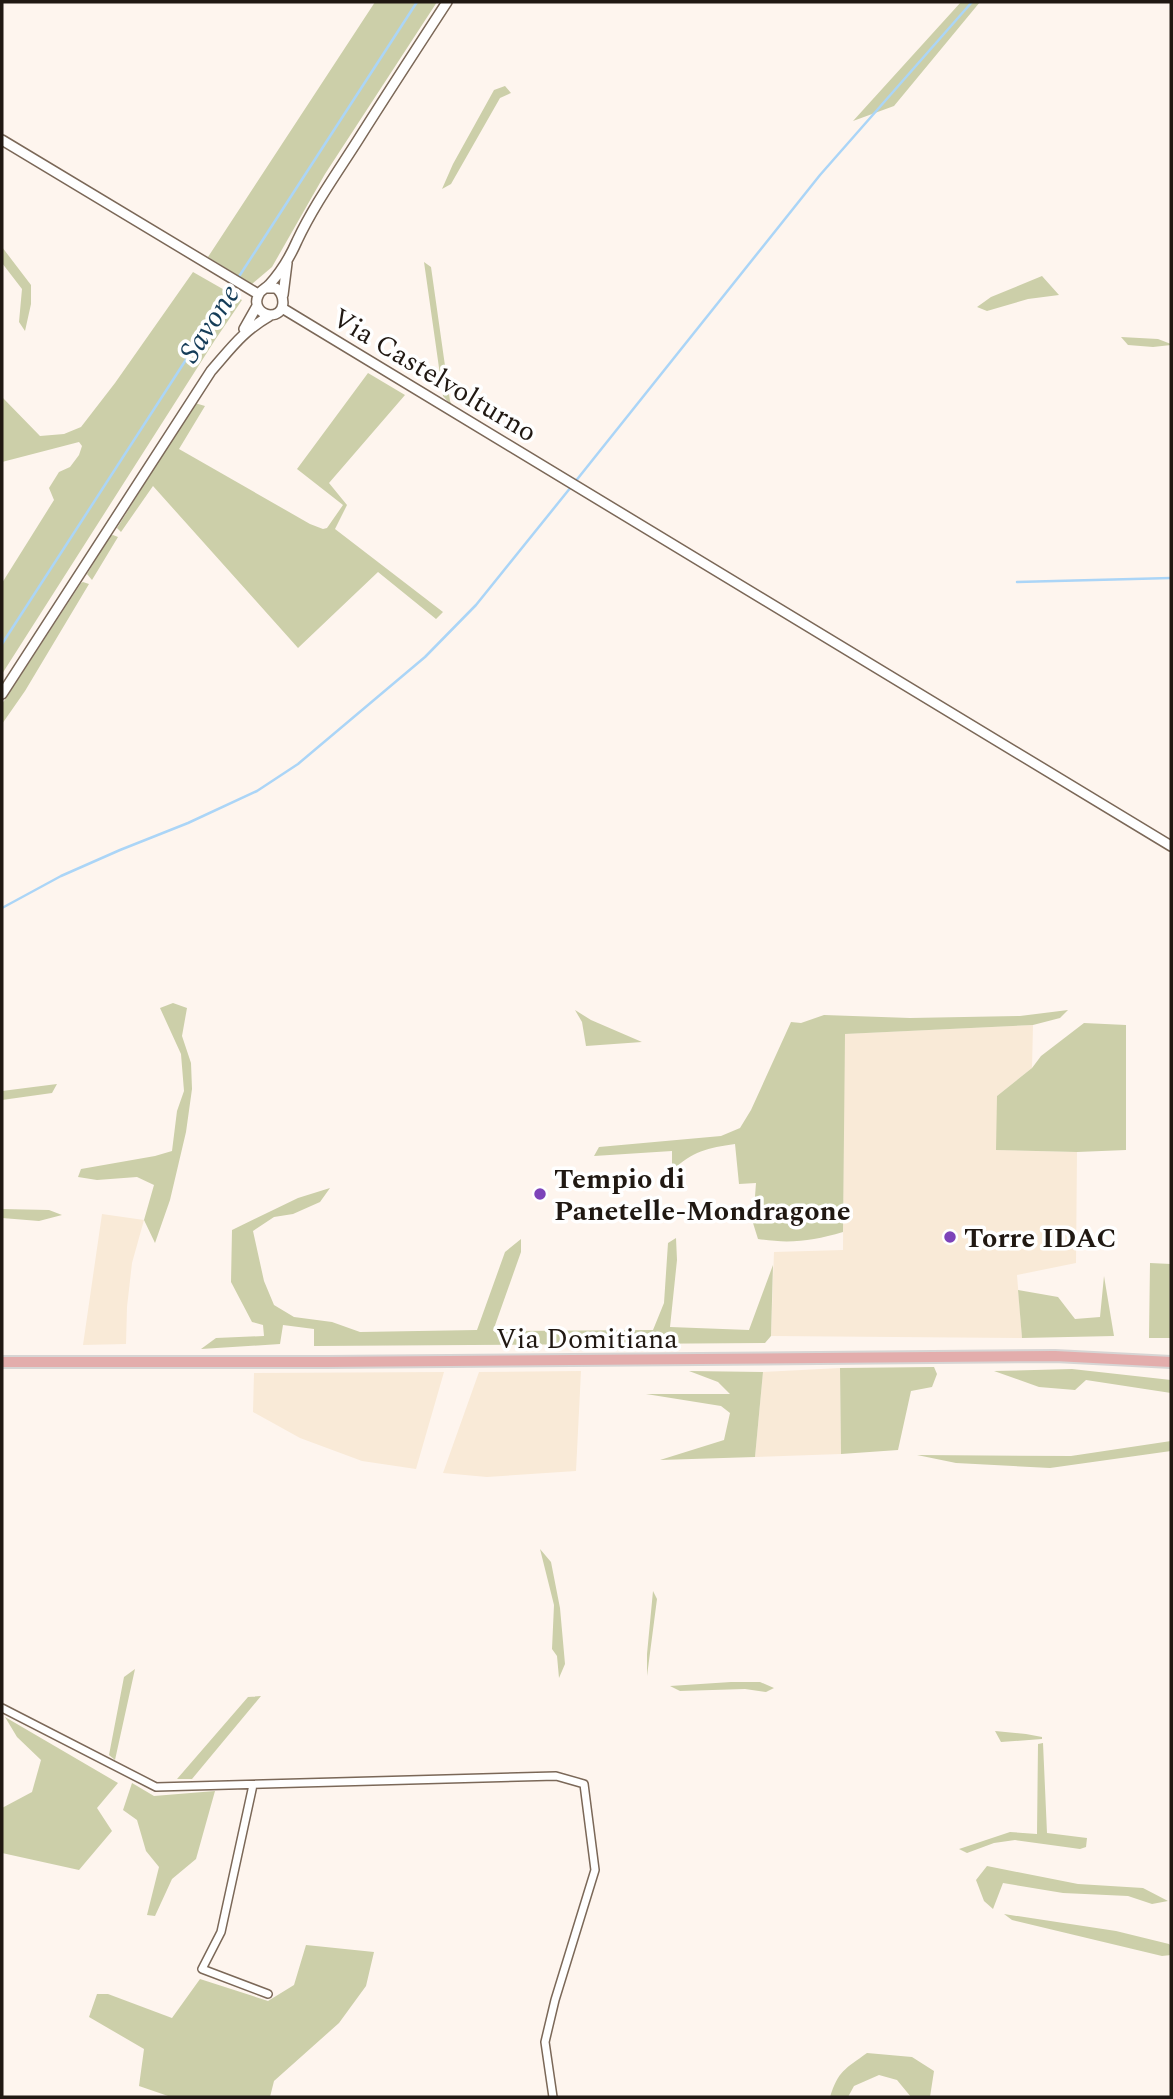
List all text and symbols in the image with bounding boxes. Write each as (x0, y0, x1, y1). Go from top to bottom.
water label: Savone (167, 275, 253, 372)
street label: Via Castelvolturno (323, 297, 545, 454)
place label: Tempio di Panetelle-Mondragone (554, 1158, 851, 1233)
marker: Tempio di Panetelle-Mondragone (532, 1186, 548, 1202)
place label: Torre IDAC (964, 1217, 1116, 1260)
marker: Torre IDAC (942, 1229, 958, 1245)
street label: Via Domitiana (496, 1318, 678, 1361)

